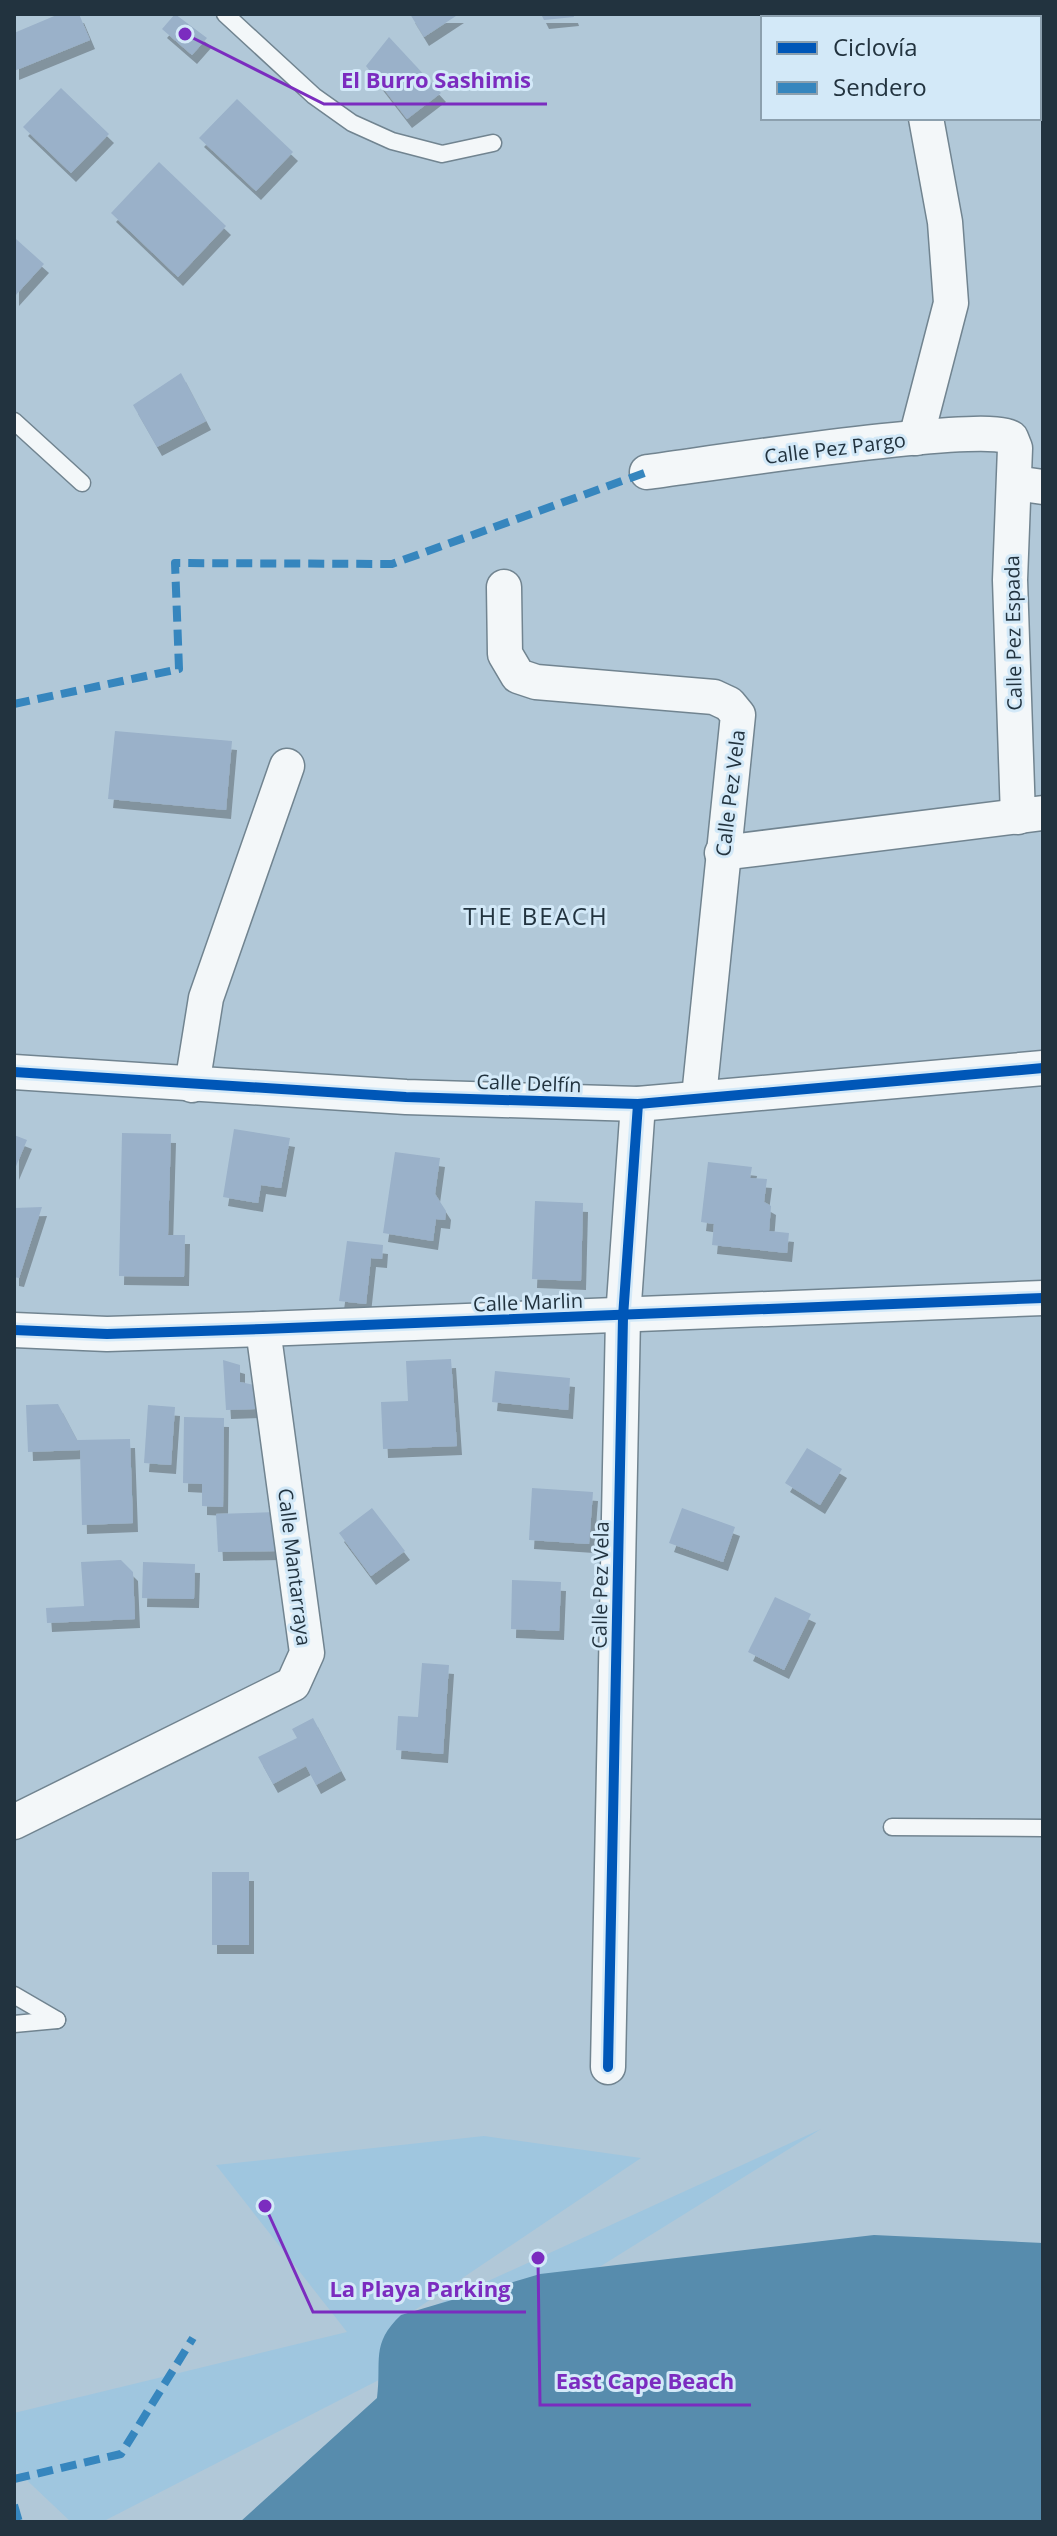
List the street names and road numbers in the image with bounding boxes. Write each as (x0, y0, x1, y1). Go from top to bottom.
street label: Calle Pez Pargo (763, 426, 907, 470)
street label: Calle Pez Espada (998, 555, 1028, 711)
street label: Calle Pez Vela (709, 728, 751, 858)
street label: Calle Delfín (476, 1068, 582, 1098)
street label: Calle Marlin (473, 1287, 583, 1317)
street label: Calle Mantarraya (272, 1487, 318, 1647)
street label: Calle Pez Vela (585, 1521, 615, 1649)

